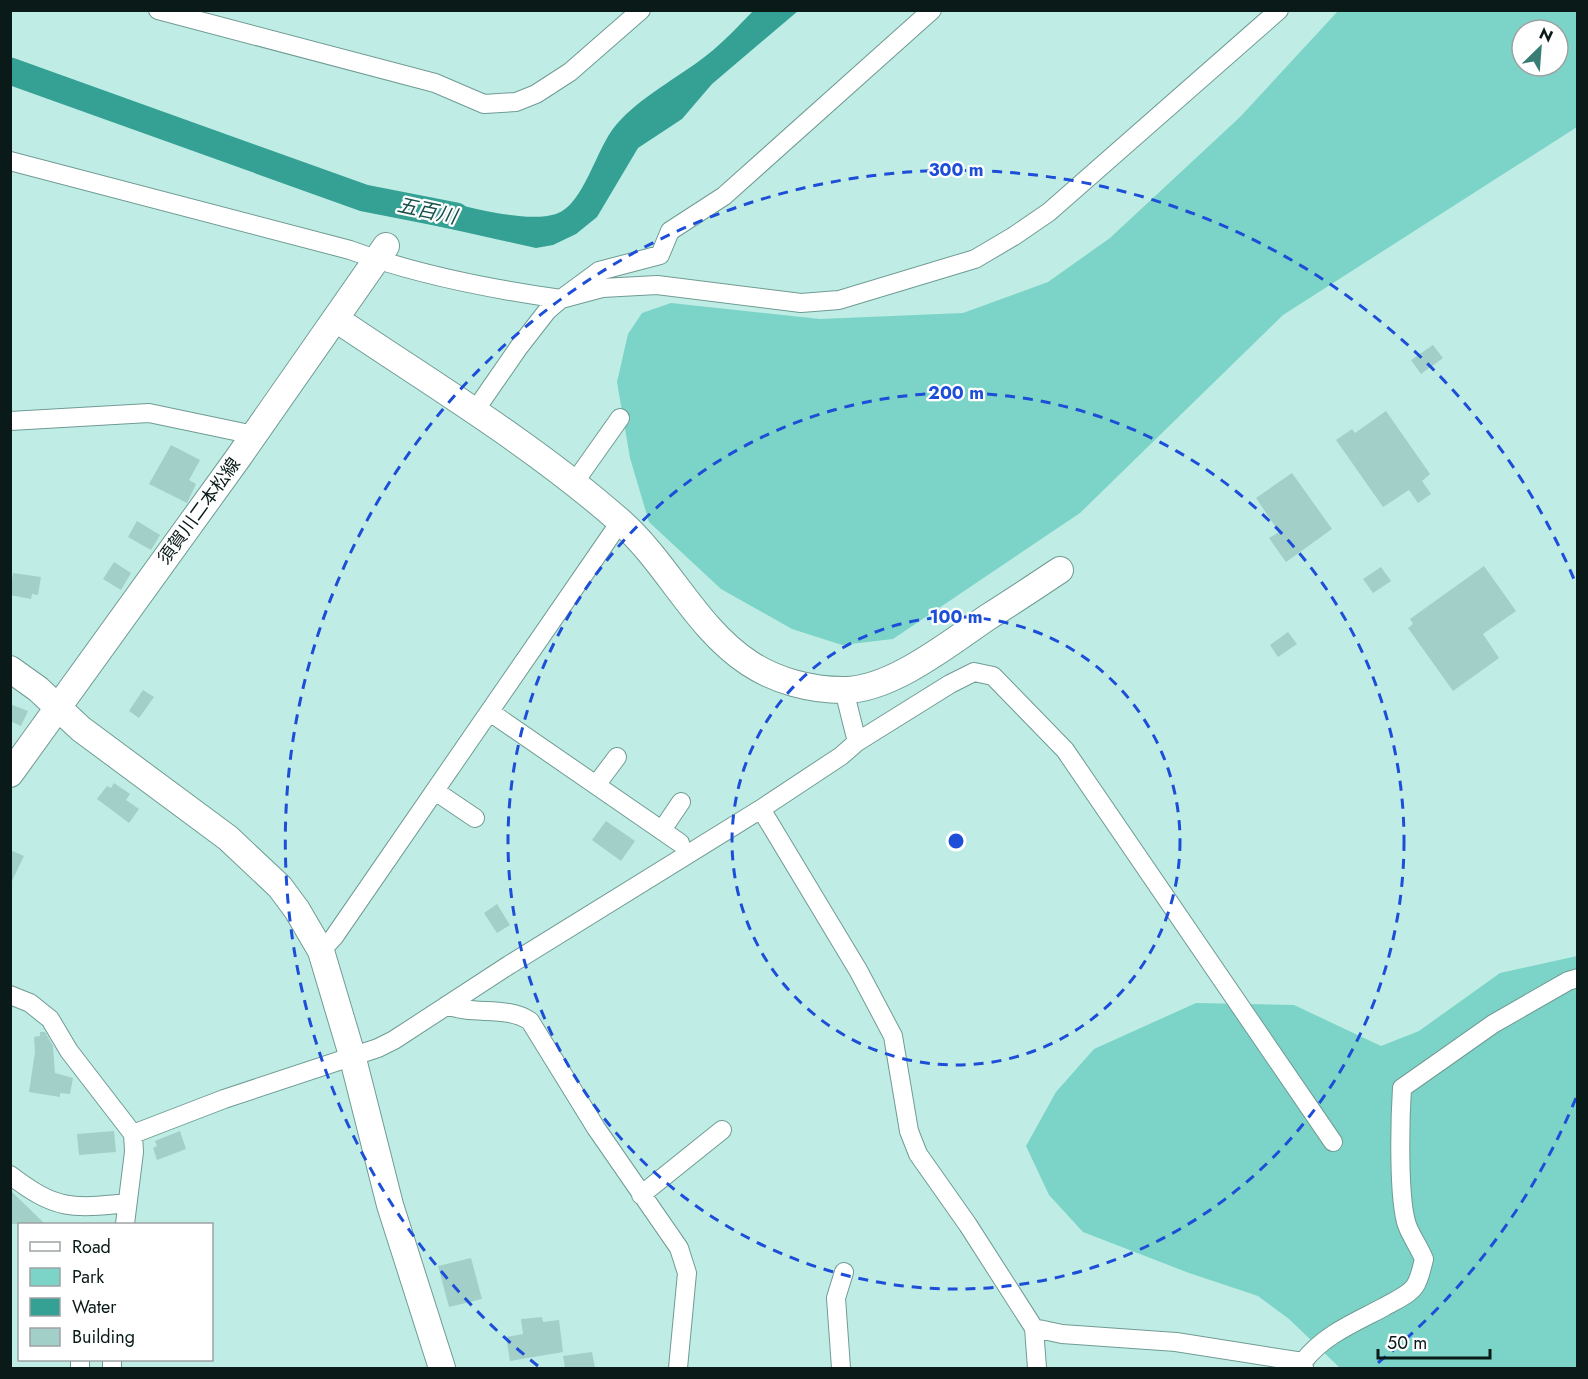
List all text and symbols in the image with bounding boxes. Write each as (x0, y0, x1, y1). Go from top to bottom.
north arrow (1510, 18, 1570, 78)
text: N (1536, 22, 1557, 48)
text: 300 m (928, 157, 984, 183)
water label: 五百川 (395, 191, 461, 232)
text: 200 m (928, 380, 984, 406)
street label: 須賀川二本松線 (151, 452, 247, 570)
text: 100 m (929, 604, 983, 630)
centre of rings (946, 831, 966, 851)
legend (18, 1223, 213, 1361)
text: Road (72, 1234, 111, 1260)
text: Park (72, 1264, 104, 1290)
text: Water (72, 1294, 117, 1320)
scale bar (1378, 1322, 1490, 1360)
text: Building (72, 1324, 135, 1350)
text: 50 m (1387, 1330, 1427, 1356)

